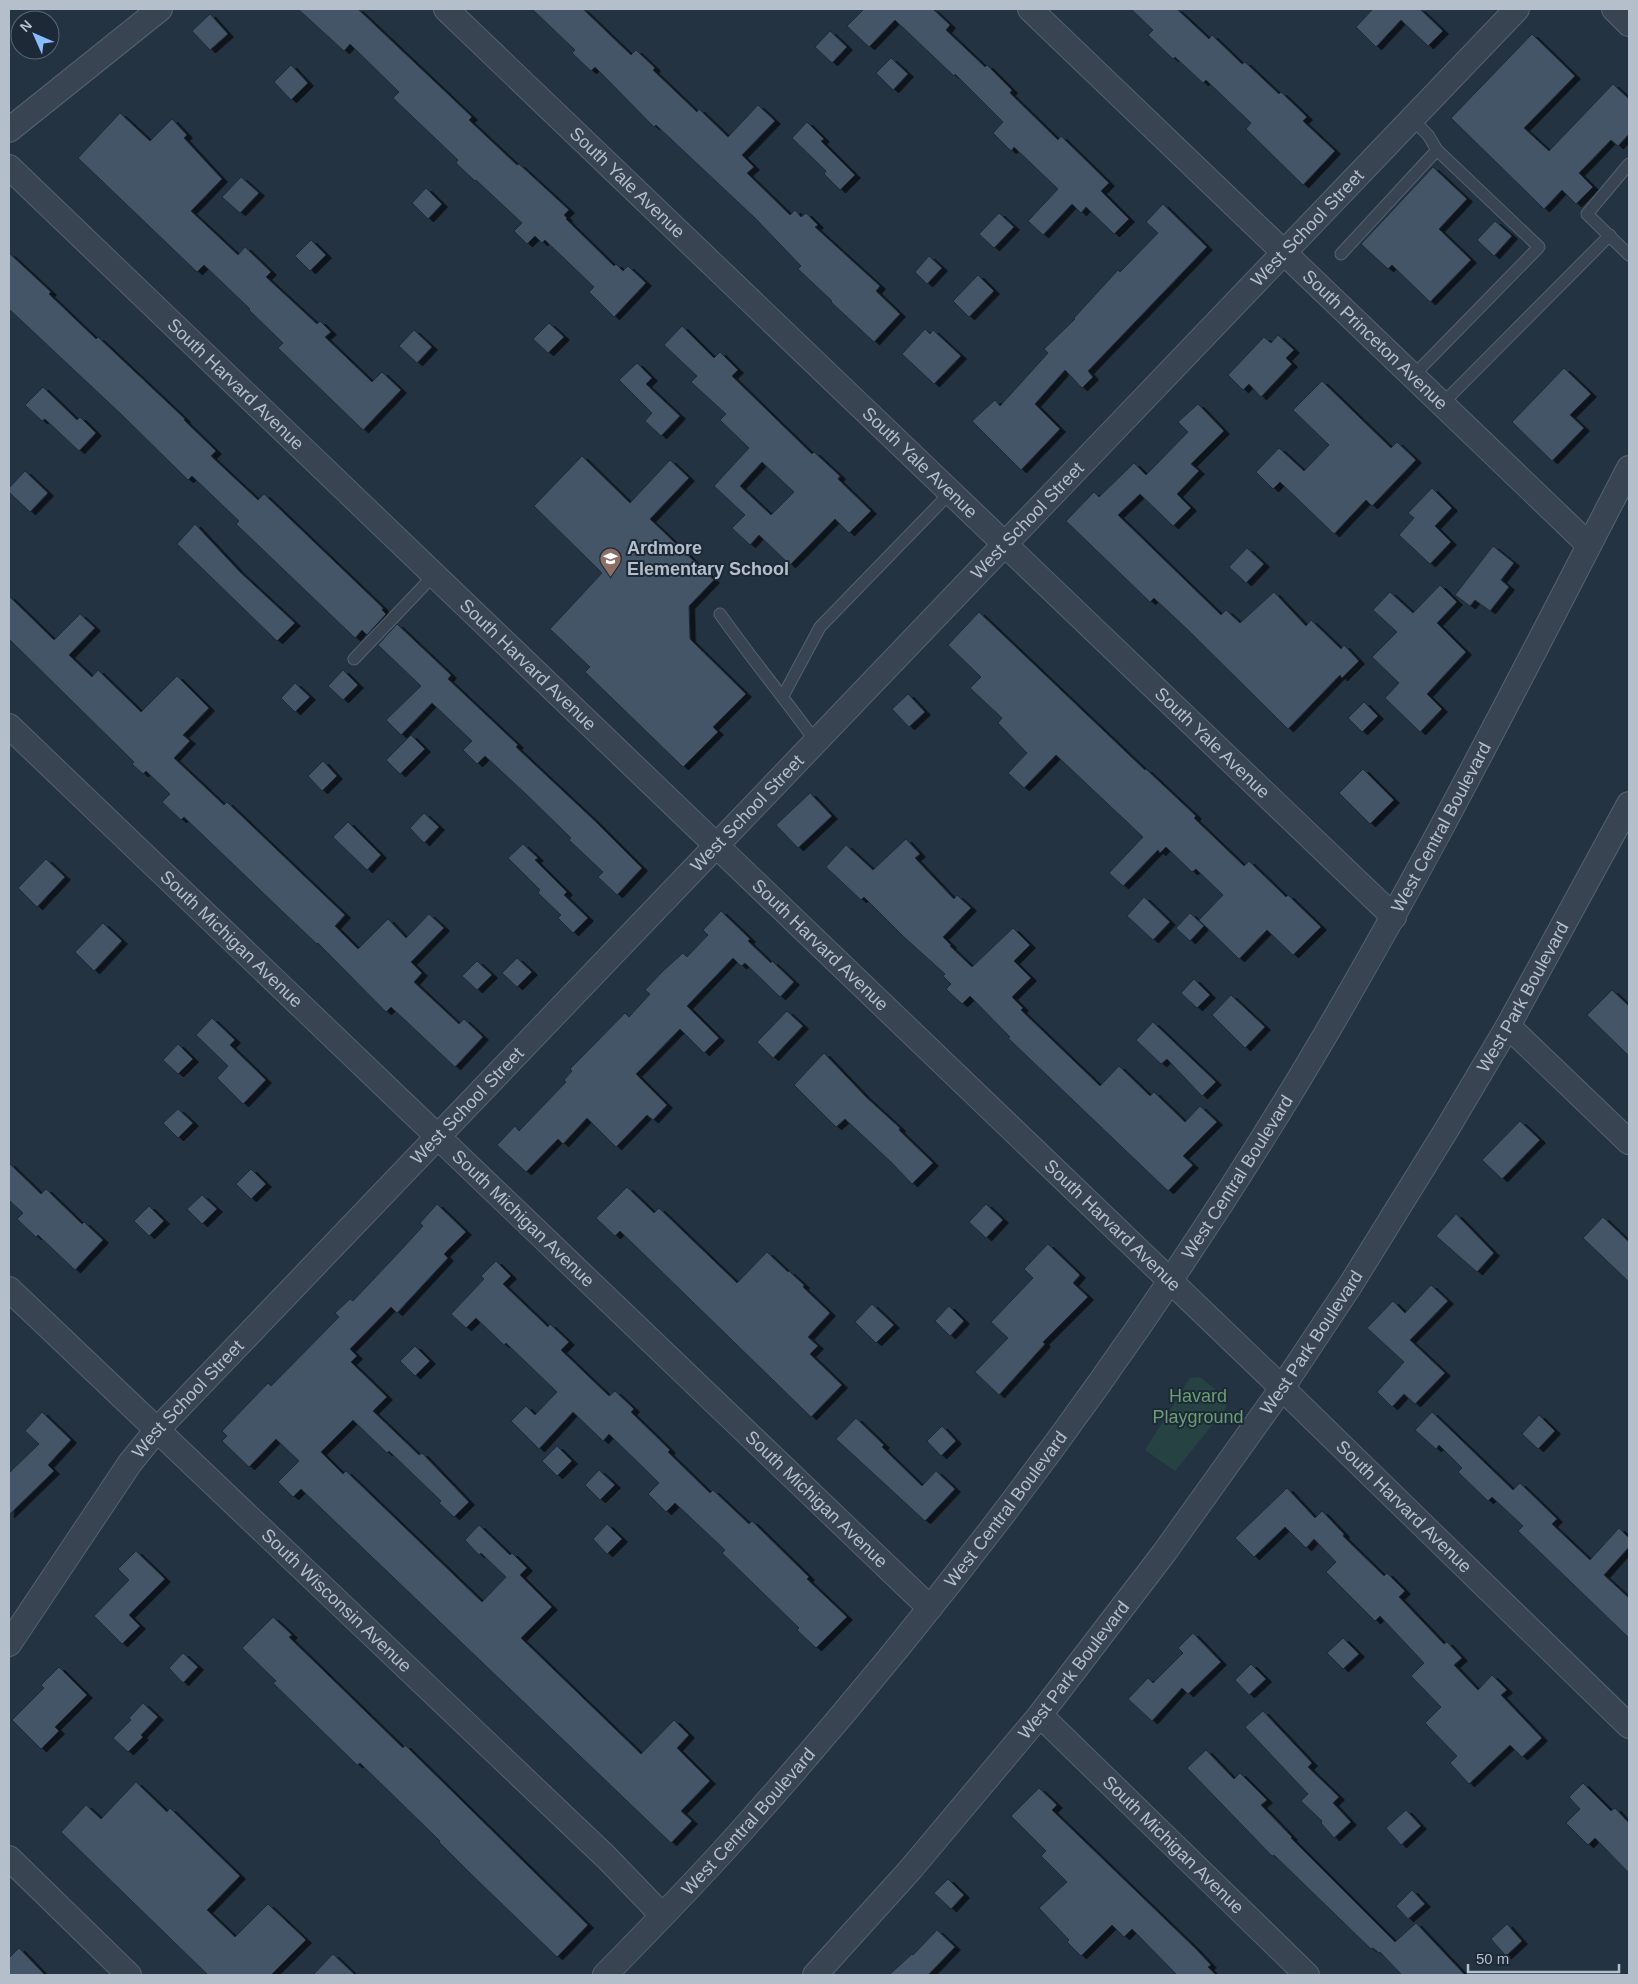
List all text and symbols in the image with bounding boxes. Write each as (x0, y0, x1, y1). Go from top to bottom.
north arrow (10, 10, 60, 60)
text: N (17, 17, 35, 35)
street label: South Yale Avenue (566, 123, 689, 242)
street label: West School Street (1247, 166, 1368, 291)
street label: South Princeton Avenue (1298, 266, 1452, 414)
street label: South Harvard Avenue (163, 315, 308, 454)
street label: South Yale Avenue (858, 403, 981, 522)
street label: West School Street (967, 458, 1088, 583)
place label: Ardmore Elementary School (627, 538, 789, 579)
school or university icon: Ardmore Elementary School (599, 546, 623, 577)
street label: South Harvard Avenue (456, 595, 600, 735)
street label: South Yale Avenue (1151, 683, 1274, 802)
street label: West Central Boulevard (1387, 739, 1495, 916)
street label: West School Street (687, 751, 808, 876)
street label: South Michigan Avenue (156, 866, 307, 1012)
street label: South Harvard Avenue (748, 875, 892, 1015)
street label: West Park Boulevard (1473, 919, 1573, 1076)
street label: West School Street (407, 1043, 528, 1168)
street label: West Central Boulevard (1178, 1092, 1297, 1263)
street label: South Michigan Avenue (448, 1146, 598, 1291)
street label: South Harvard Avenue (1040, 1156, 1185, 1295)
street label: West Park Boulevard (1256, 1267, 1367, 1418)
street label: West School Street (128, 1336, 248, 1462)
park label: Havard Playground (1152, 1386, 1244, 1427)
street label: South Michigan Avenue (741, 1427, 892, 1572)
street label: West Central Boulevard (940, 1428, 1071, 1591)
street label: South Harvard Avenue (1332, 1436, 1476, 1577)
street label: South Wisconsin Avenue (258, 1525, 415, 1676)
street label: West Park Boulevard (1014, 1597, 1133, 1743)
street label: West Central Boulevard (678, 1744, 819, 1899)
street label: South Michigan Avenue (1099, 1772, 1248, 1918)
scale bar (1468, 1942, 1619, 1974)
text: 50 m (1476, 1950, 1509, 1967)

